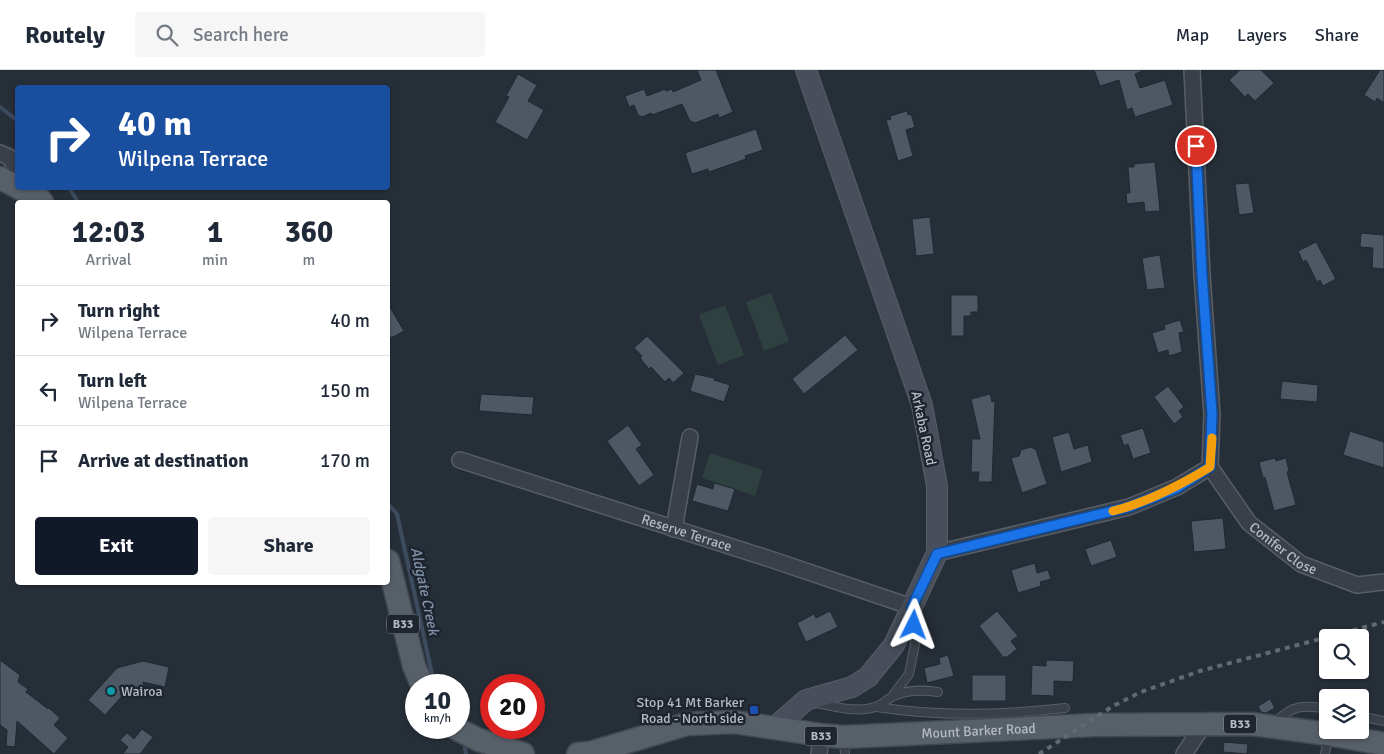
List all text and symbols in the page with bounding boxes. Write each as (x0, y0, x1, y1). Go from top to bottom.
search box (135, 12, 485, 57)
text: Routely (25, 20, 105, 50)
icon: search (153, 21, 181, 49)
text: Search here (193, 23, 289, 47)
text: Map (1176, 24, 1209, 46)
text: Layers (1237, 24, 1287, 46)
text: Share (1315, 24, 1359, 46)
text: 40 m (118, 102, 192, 145)
icon: right (35, 105, 100, 170)
pin (1175, 125, 1217, 167)
icon: arrive (1182, 132, 1210, 160)
text: Wilpena Terrace (118, 145, 268, 172)
text: 12:03 (72, 214, 145, 251)
text: 1 (207, 214, 223, 251)
text: 360 (285, 214, 333, 251)
text: Arrival (85, 250, 132, 270)
text: min (202, 250, 228, 270)
text: m (303, 250, 315, 270)
text: Turn right (78, 299, 160, 323)
icon: right (35, 307, 63, 335)
text: 40 m (330, 309, 370, 333)
text: Wilpena Terrace (78, 323, 187, 343)
text: Turn left (78, 369, 147, 393)
icon: left (35, 377, 63, 405)
text: 150 m (320, 379, 370, 403)
street label: Arkaba Road (907, 389, 940, 467)
text: Wilpena Terrace (78, 393, 187, 413)
icon: arrive (35, 447, 63, 475)
text: Arrive at destination (78, 449, 249, 473)
text: 170 m (320, 449, 370, 473)
street label: Reserve Terrace (639, 511, 734, 555)
button: Exit (35, 517, 198, 575)
button: Share (208, 517, 370, 575)
street label: Conifer Close (1246, 519, 1319, 578)
water label: Aldgate Creek (407, 545, 443, 638)
position arrow (887, 598, 939, 650)
road number: B33 (387, 614, 419, 634)
map controls (1319, 629, 1369, 739)
button: search (1319, 629, 1369, 679)
speed limit sign: 20 (480, 674, 545, 739)
place label: Wairoa (121, 683, 163, 700)
marker: Wairoa (105, 685, 117, 697)
text: 10 (424, 685, 451, 716)
button: layers (1319, 689, 1369, 739)
place label: Stop 41 Mt Barker Road - North side (637, 694, 745, 727)
marker: Stop 41 Mt Barker Road - North side (748, 704, 760, 716)
text: km/h (424, 711, 451, 726)
road number: B33 (1224, 714, 1256, 734)
street label: Mount Barker Road (921, 720, 1036, 742)
road number: B33 (805, 726, 837, 746)

